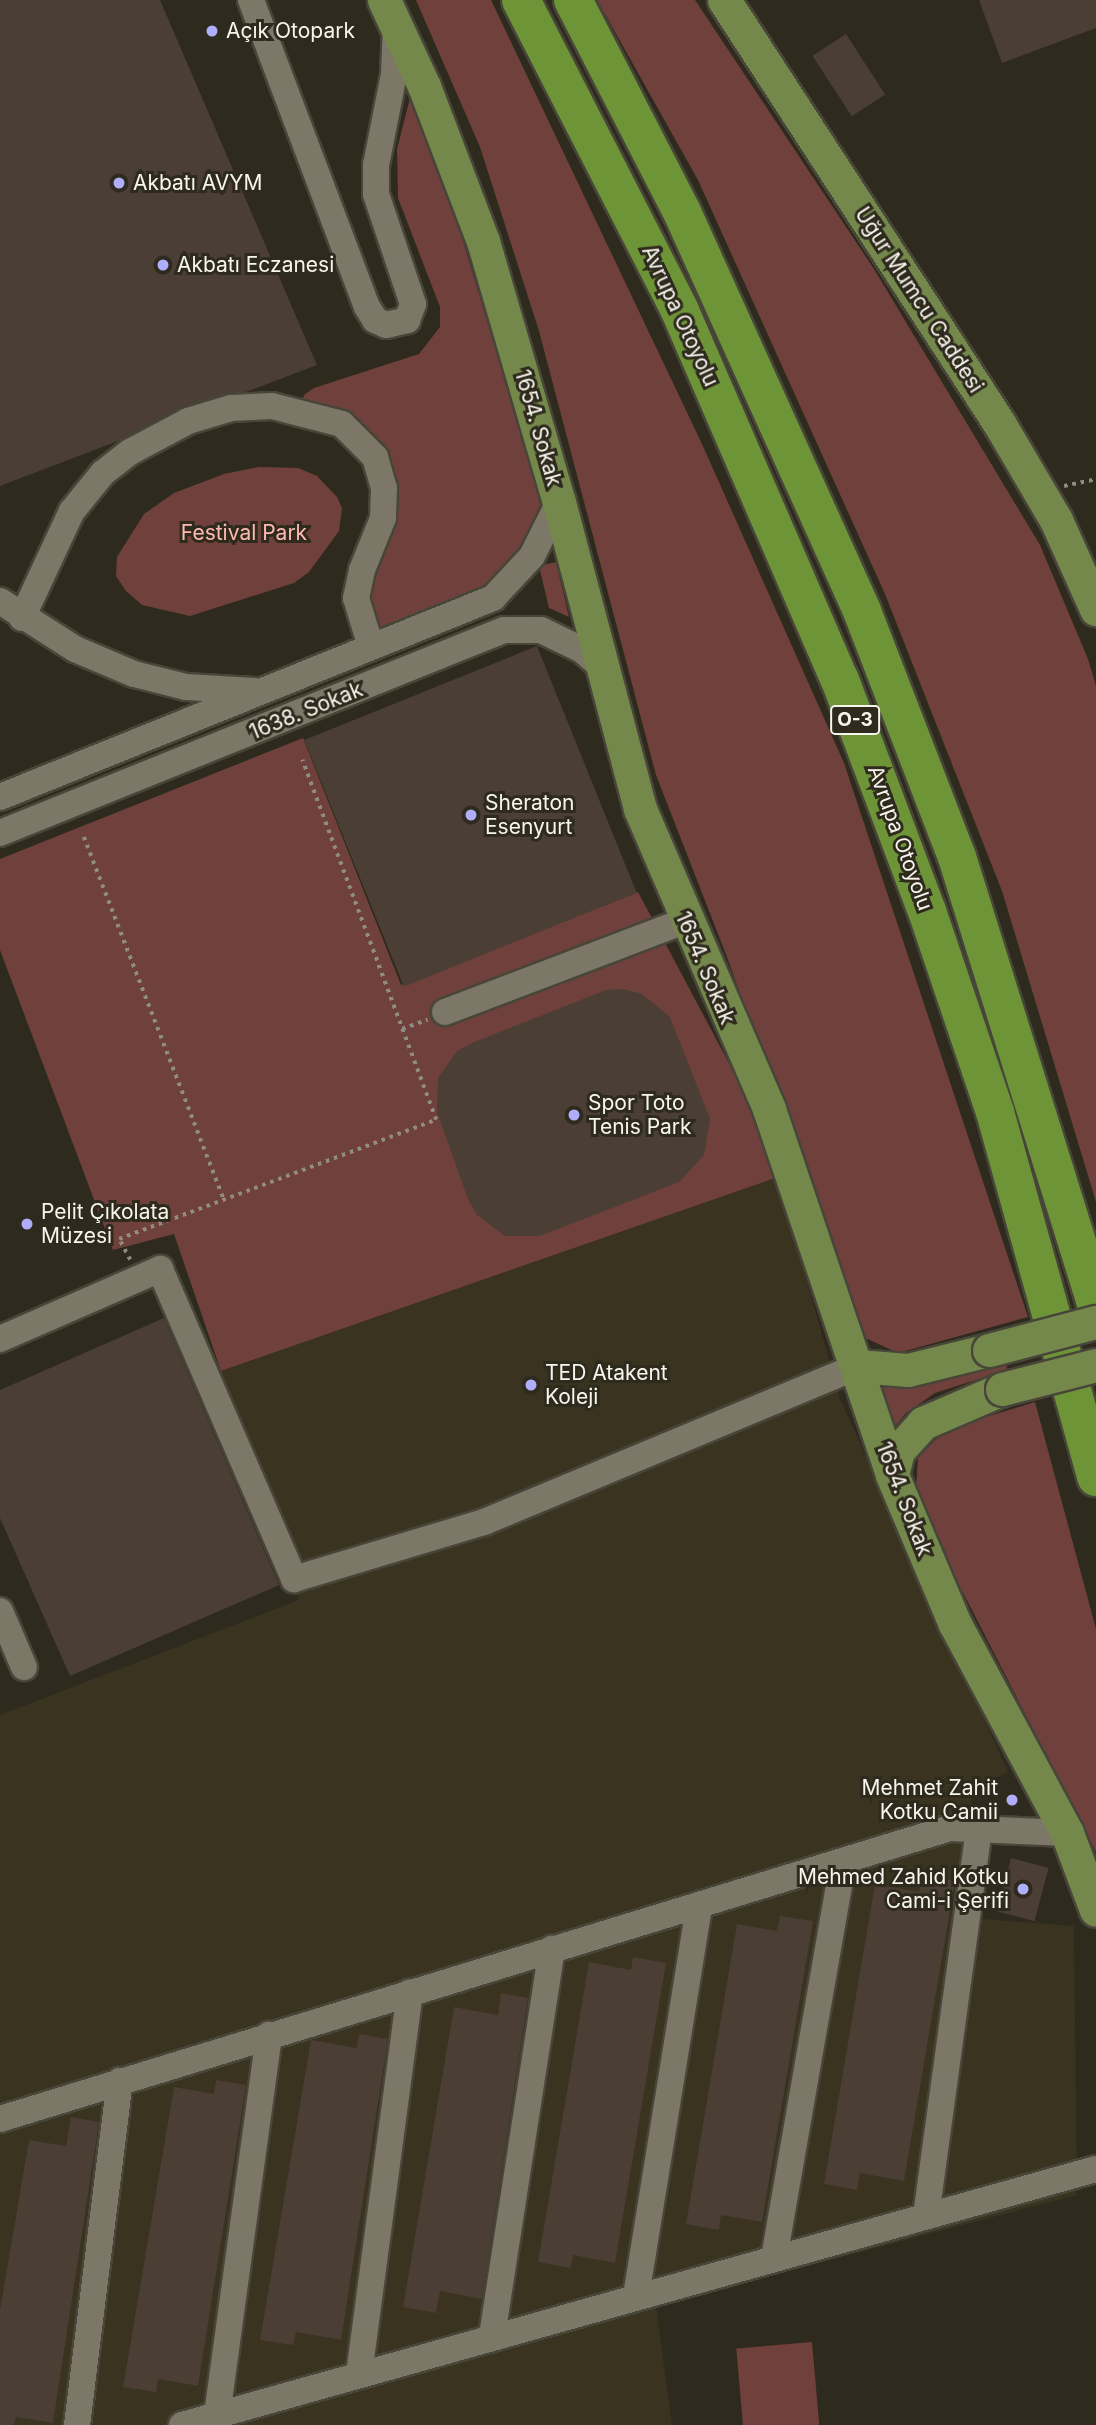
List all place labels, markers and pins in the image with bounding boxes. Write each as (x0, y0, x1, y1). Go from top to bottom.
place label: Açık Otopark (226, 18, 355, 44)
marker: Açık Otopark (204, 23, 220, 39)
place label: Akbatı AVYM (133, 170, 262, 196)
marker: Akbatı AVYM (111, 175, 127, 191)
place label: Akbatı Eczanesi (177, 252, 334, 278)
marker: Akbatı Eczanesi (155, 257, 171, 273)
place label: Sheraton Esenyurt (485, 790, 574, 840)
marker: Sheraton Esenyurt (463, 807, 479, 823)
place label: Spor Toto Tenis Park (588, 1090, 692, 1140)
marker: Spor Toto Tenis Park (566, 1107, 582, 1123)
place label: Pelit Çıkolata Müzesi (41, 1199, 169, 1249)
marker: Pelit Çıkolata Müzesi (19, 1216, 35, 1232)
place label: TED Atakent Koleji (545, 1360, 668, 1410)
marker: TED Atakent Koleji (523, 1377, 539, 1393)
place label: Mehmet Zahit Kotku Camii (862, 1775, 998, 1825)
marker: Mehmet Zahit Kotku Camii (1004, 1792, 1020, 1808)
place label: Mehmed Zahid Kotku Cami-i Şerifi (798, 1864, 1009, 1914)
marker: Mehmed Zahid Kotku Cami-i Şerifi (1015, 1881, 1031, 1897)

